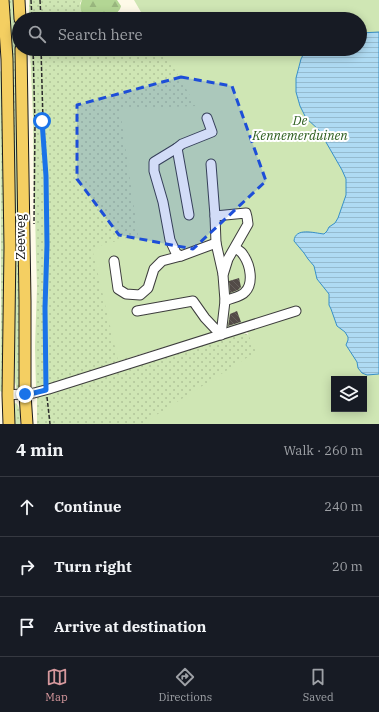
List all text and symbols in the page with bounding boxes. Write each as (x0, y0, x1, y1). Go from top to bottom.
search box (12, 12, 367, 56)
icon: search (26, 23, 48, 45)
text: Search here (58, 25, 143, 44)
route start (33, 112, 51, 130)
park label: De Kennemerduinen (251, 112, 348, 144)
street label: Zeeweg (12, 214, 29, 260)
map controls (331, 376, 367, 412)
button: layers (331, 376, 367, 412)
route end (16, 385, 34, 403)
text: 4 min (16, 439, 64, 461)
text: Walk · 260 m (284, 442, 363, 459)
icon: ahead (16, 496, 38, 518)
text: Continue (54, 497, 121, 516)
text: 240 m (324, 498, 363, 515)
icon: right (16, 556, 38, 578)
text: Turn right (54, 557, 132, 576)
text: 20 m (332, 558, 363, 575)
icon: arrive (16, 616, 38, 638)
text: Arrive at destination (54, 617, 206, 636)
tab: Map (45, 666, 68, 704)
tab: Directions (158, 666, 212, 704)
tab: Saved (303, 666, 334, 704)

